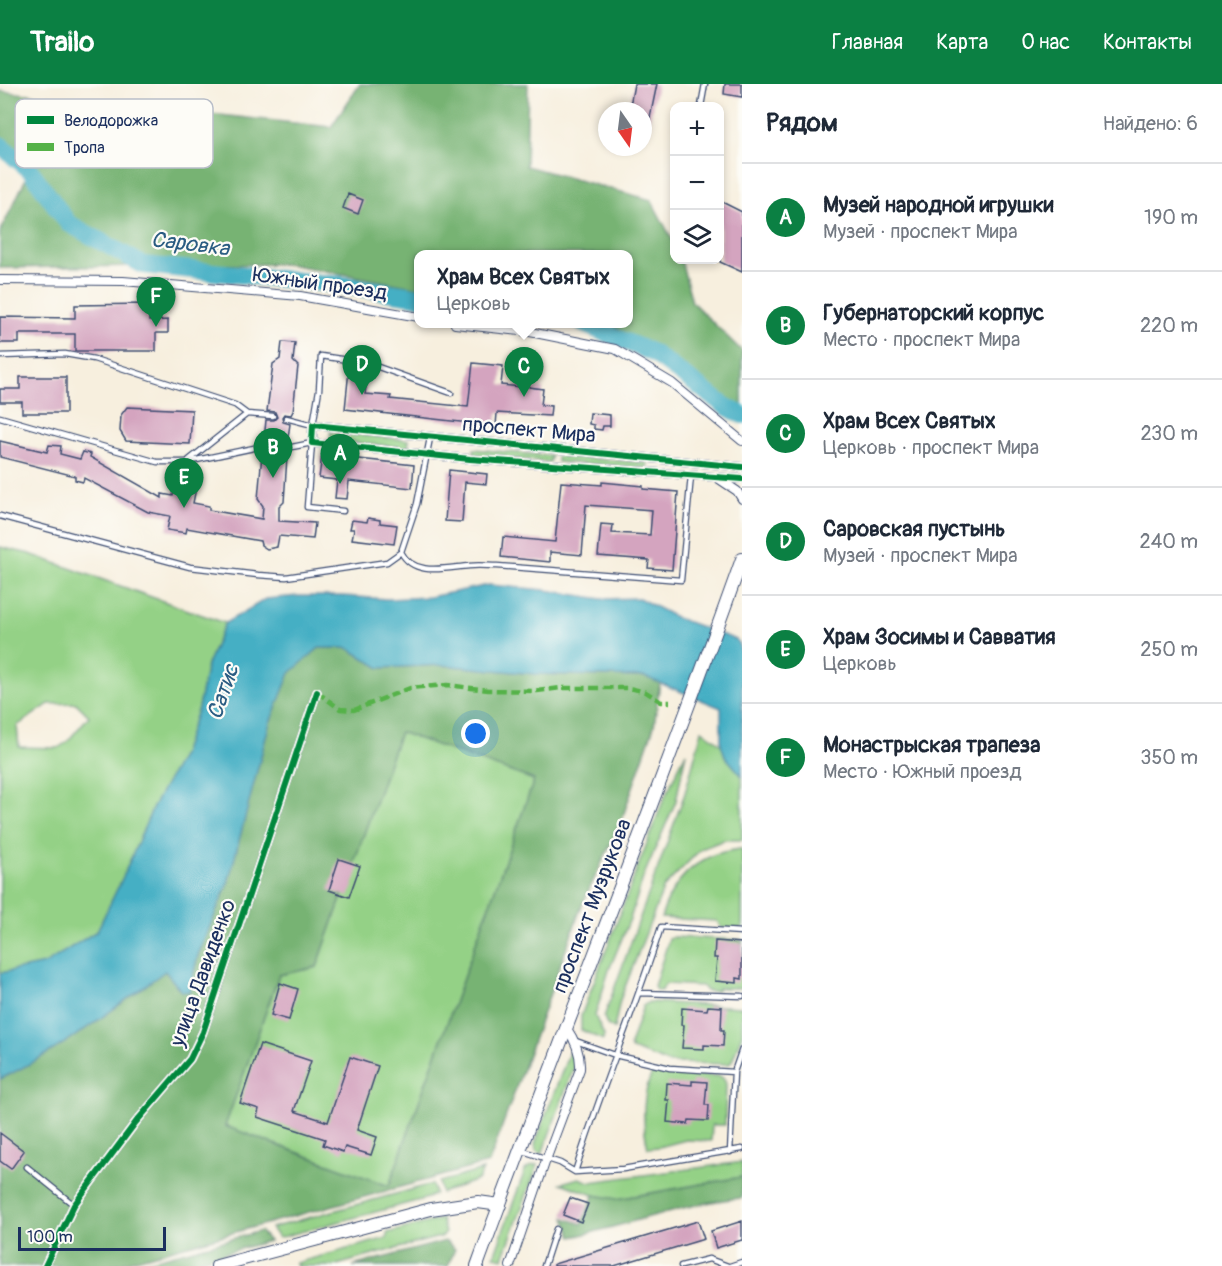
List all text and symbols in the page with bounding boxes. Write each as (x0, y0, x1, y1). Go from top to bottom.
text: Trailo (30, 25, 94, 60)
text: Главная (832, 29, 903, 56)
text: Карта (936, 29, 988, 56)
text: О нас (1021, 29, 1070, 56)
text: Контакты (1103, 29, 1192, 56)
legend (15, 99, 213, 168)
north arrow (598, 102, 652, 156)
map controls (670, 102, 724, 264)
button: + (670, 102, 724, 156)
text: Рядом (766, 107, 838, 139)
text: Велодорожка (64, 111, 158, 131)
text: Найдено: 6 (1103, 111, 1198, 136)
text: Тропа (64, 138, 105, 158)
button: − (670, 156, 724, 210)
text: Музей народной игрушки (823, 191, 1054, 219)
text: A (779, 205, 792, 230)
text: 190 m (1144, 205, 1198, 230)
button: layers (670, 210, 724, 264)
text: Музей · проспект Мира (823, 219, 1017, 244)
water label: Саровка (149, 225, 232, 263)
popup (414, 250, 633, 328)
street label: Южный проезд (251, 261, 389, 307)
text: Храм Всех Святых (437, 263, 610, 291)
pin: F (136, 278, 176, 327)
text: Церковь (437, 291, 511, 316)
text: Губернаторский корпус (823, 299, 1044, 327)
text: B (780, 313, 791, 338)
text: 220 m (1140, 313, 1198, 338)
text: Место · проспект Мира (823, 327, 1020, 352)
pin: D (342, 346, 382, 395)
pin: C (504, 348, 544, 397)
text: Храм Всех Святых (823, 407, 996, 435)
street label: проспект Мира (461, 411, 597, 449)
text: C (779, 421, 792, 446)
text: 230 m (1141, 421, 1198, 446)
pin: B (254, 428, 292, 478)
pin: A (320, 434, 360, 484)
text: Церковь · проспект Мира (823, 435, 1039, 460)
pin: E (164, 458, 204, 508)
text: Саровская пустынь (823, 515, 1005, 543)
text: D (779, 529, 792, 554)
text: 240 m (1139, 529, 1198, 554)
text: Музей · проспект Мира (823, 543, 1017, 568)
text: Храм Зосимы и Савватия (823, 623, 1056, 651)
text: E (780, 637, 791, 662)
text: 250 m (1140, 637, 1198, 662)
text: Церковь (823, 651, 897, 676)
water label: Сатис (201, 659, 246, 723)
your location (461, 719, 490, 748)
text: Монастрыская трапеза (823, 731, 1041, 759)
text: F (779, 745, 792, 770)
text: 350 m (1140, 745, 1198, 770)
text: Место · Южный проезд (823, 759, 1022, 784)
street label: проспект Музрукова (546, 815, 638, 997)
street label: улица Давиденко (164, 896, 242, 1051)
scale bar (18, 1224, 166, 1252)
text: 100 m (27, 1227, 73, 1247)

